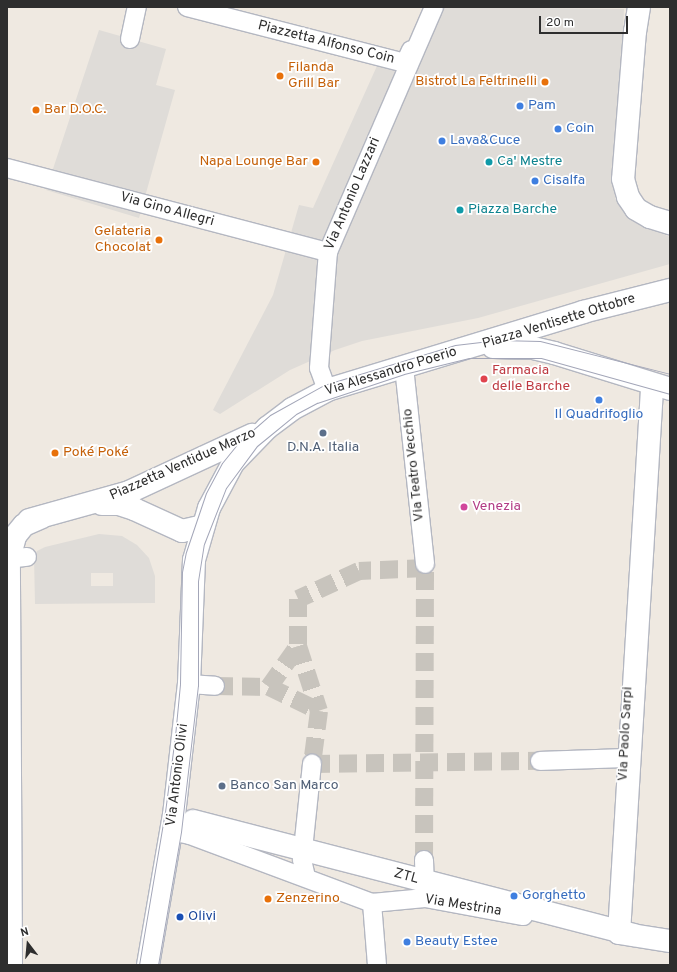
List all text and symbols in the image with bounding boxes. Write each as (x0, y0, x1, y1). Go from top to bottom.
scale bar (541, 8, 630, 34)
text: 20 m (546, 15, 574, 31)
street label: Piazzetta Alfonso Coin (256, 18, 396, 68)
place label: Filanda Grill Bar (288, 60, 339, 92)
marker: Filanda Grill Bar (275, 71, 285, 81)
place label: Bistrot La Feltrinelli (415, 74, 537, 90)
marker: Bistrot La Feltrinelli (540, 77, 550, 87)
place label: Pam (528, 98, 556, 114)
marker: Pam (515, 101, 525, 111)
place label: Bar D.O.C. (44, 102, 106, 118)
marker: Bar D.O.C. (31, 105, 41, 115)
place label: Coin (566, 121, 594, 137)
marker: Coin (553, 124, 563, 134)
place label: Lava&Cuce (450, 133, 520, 149)
street label: Via Antonio Lazzari (321, 135, 385, 253)
marker: Lava&Cuce (437, 136, 447, 146)
place label: Napa Lounge Bar (200, 154, 308, 170)
place label: Ca' Mestre (497, 154, 562, 170)
marker: Napa Lounge Bar (311, 157, 321, 167)
marker: Ca' Mestre (484, 157, 494, 167)
place label: Cisalfa (543, 173, 585, 189)
marker: Cisalfa (530, 176, 540, 186)
street label: Via Gino Allegri (118, 189, 216, 231)
place label: Piazza Barche (468, 202, 557, 218)
marker: Piazza Barche (455, 205, 465, 215)
place label: Gelateria Chocolat (94, 224, 151, 256)
marker: Gelateria Chocolat (154, 235, 164, 245)
street label: Piazza Ventisette Ottobre (480, 291, 638, 353)
street label: Via Alessandro Poerio (323, 344, 459, 400)
place label: Farmacia delle Barche (492, 363, 570, 396)
marker: Farmacia delle Barche (479, 374, 489, 384)
marker: Il Quadrifoglio (594, 395, 604, 405)
street label: Via Teatro Vecchio (400, 407, 428, 523)
place label: Il Quadrifoglio (555, 407, 643, 423)
street label: Piazzetta Ventidue Marzo (107, 425, 259, 505)
marker: D.N.A. Italia (318, 428, 328, 438)
place label: D.N.A. Italia (287, 440, 359, 456)
place label: Poké Poké (63, 445, 129, 461)
marker: Poké Poké (50, 448, 60, 458)
place label: Venezia (472, 499, 521, 515)
marker: Venezia (459, 502, 469, 512)
street label: Via Paolo Sarpi (615, 686, 637, 782)
street label: Via Antonio Olivi (163, 722, 193, 828)
place label: Banco San Marco (230, 778, 339, 794)
marker: Banco San Marco (217, 781, 227, 791)
street label: ZTL (392, 866, 420, 888)
place label: Gorghetto (522, 888, 586, 904)
place label: Zenzerino (276, 891, 340, 907)
marker: Gorghetto (509, 891, 519, 901)
street label: Via Mestrina (423, 892, 503, 920)
marker: Zenzerino (263, 894, 273, 904)
place label: Olivi (188, 909, 216, 925)
marker: Olivi (175, 912, 185, 922)
north arrow (8, 924, 48, 964)
text: N (19, 925, 30, 940)
place label: Beauty Estee (415, 934, 498, 950)
marker: Beauty Estee (402, 937, 412, 947)

